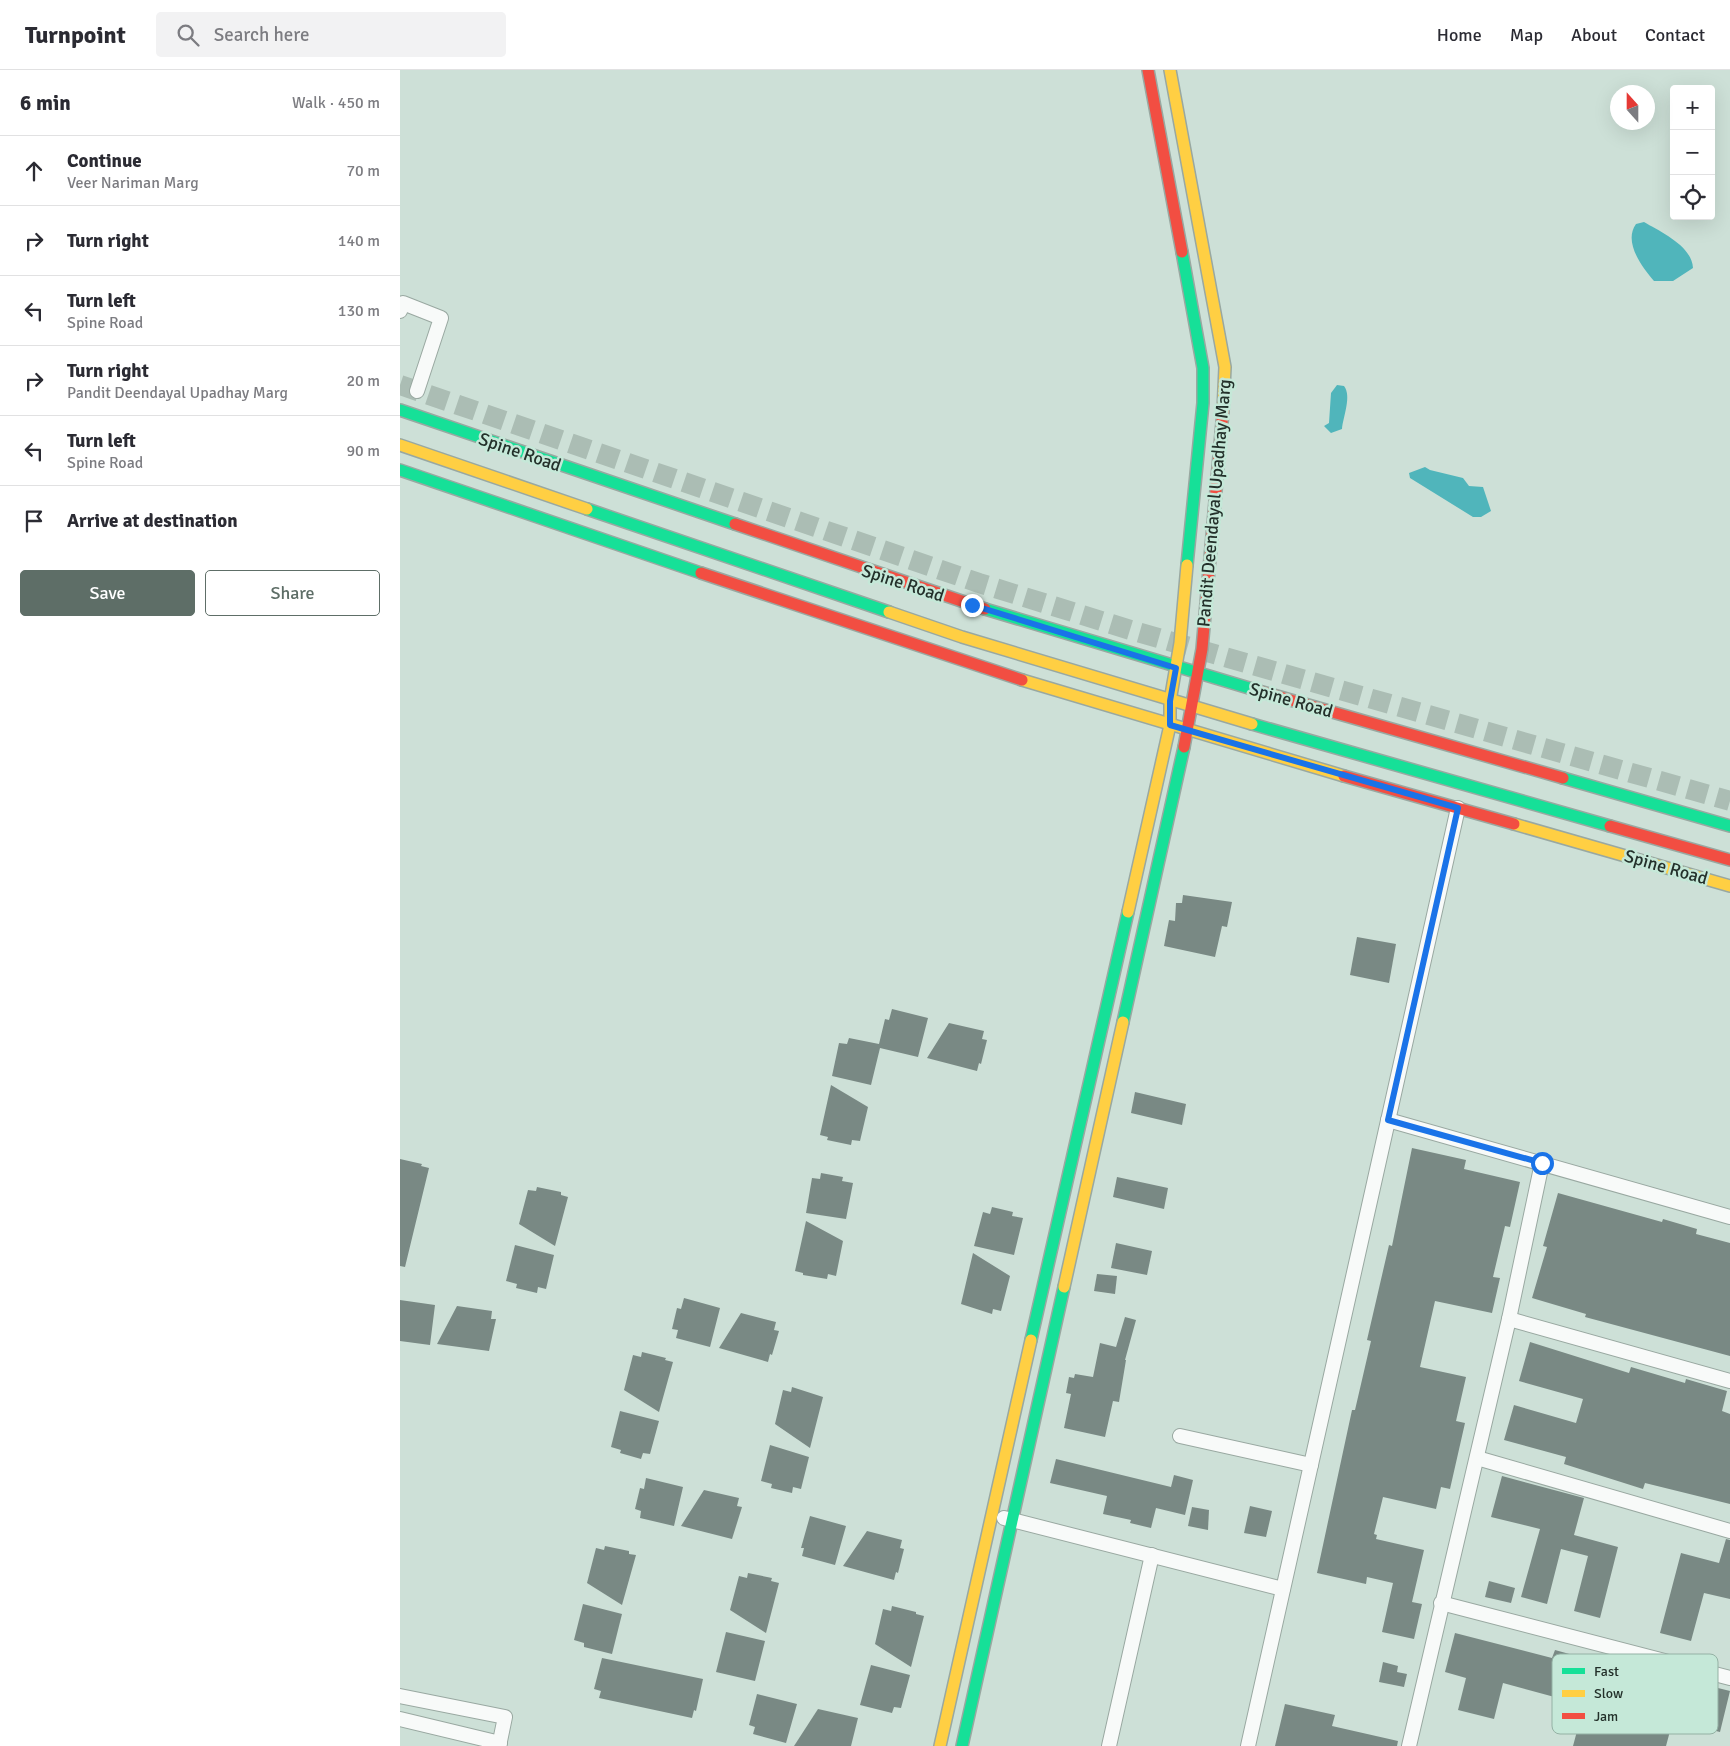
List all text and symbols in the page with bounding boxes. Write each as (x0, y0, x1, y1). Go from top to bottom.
search box (156, 12, 506, 57)
text: Turnpoint (25, 20, 126, 50)
icon: search (174, 21, 202, 49)
text: Search here (214, 23, 309, 47)
text: Home (1437, 24, 1482, 46)
text: Map (1510, 24, 1543, 46)
text: About (1571, 24, 1617, 46)
text: Contact (1645, 24, 1705, 46)
north arrow (1610, 85, 1655, 130)
map controls (1670, 85, 1715, 220)
button: + (1670, 85, 1715, 130)
text: 6 min (20, 90, 71, 116)
text: Walk · 450 m (292, 93, 380, 113)
button: − (1670, 130, 1715, 175)
text: Continue (67, 149, 142, 173)
icon: ahead (20, 157, 48, 185)
text: 70 m (346, 161, 380, 181)
text: Veer Nariman Marg (67, 173, 199, 193)
button: locate (1670, 175, 1715, 220)
icon: right (20, 227, 48, 255)
text: Turn right (67, 229, 149, 253)
text: 140 m (338, 231, 380, 251)
text: Turn left (67, 289, 136, 313)
icon: left (20, 297, 48, 325)
text: 130 m (338, 301, 380, 321)
text: Spine Road (67, 313, 143, 333)
text: Turn right (67, 359, 149, 383)
icon: right (20, 367, 48, 395)
text: 20 m (346, 371, 380, 391)
street label: Pandit Deendayal Upadhay Marg (1192, 378, 1236, 628)
text: Pandit Deendayal Upadhay Marg (67, 383, 288, 403)
street label: Spine Road (476, 428, 564, 476)
text: Turn left (67, 429, 136, 453)
icon: left (20, 437, 48, 465)
text: 90 m (346, 441, 380, 461)
text: Spine Road (67, 453, 143, 473)
icon: arrive (20, 507, 48, 535)
text: Arrive at destination (67, 509, 238, 533)
street label: Spine Road (859, 559, 947, 607)
button: Save (20, 570, 195, 616)
button: Share (205, 570, 380, 616)
route end (961, 594, 984, 617)
street label: Spine Road (1247, 678, 1335, 722)
street label: Spine Road (1622, 845, 1710, 889)
route start (1531, 1152, 1554, 1175)
legend (1552, 1654, 1718, 1734)
text: Fast (1594, 1663, 1619, 1680)
text: Slow (1594, 1685, 1623, 1702)
text: Jam (1594, 1708, 1618, 1725)

